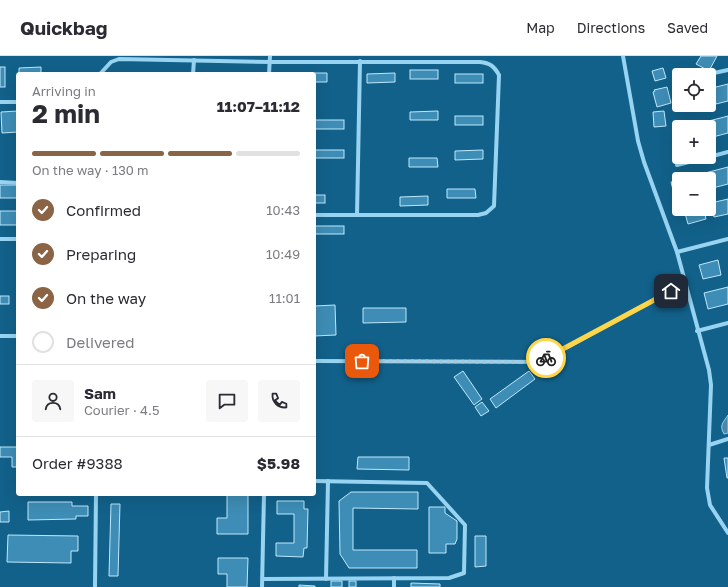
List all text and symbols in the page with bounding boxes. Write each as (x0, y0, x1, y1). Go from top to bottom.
text: Quickbag (20, 16, 107, 39)
text: Map (526, 19, 555, 36)
text: Directions (577, 19, 645, 36)
text: Saved (667, 19, 708, 36)
map controls (672, 68, 716, 216)
button: locate (672, 68, 716, 112)
text: Arriving in (32, 83, 96, 99)
text: 11:07–11:12 (217, 97, 300, 115)
text: 2 min (32, 98, 100, 129)
button: + (672, 120, 716, 164)
text: On the way · 130 m (32, 162, 149, 178)
button: − (672, 172, 716, 216)
icon: check (32, 199, 54, 221)
text: Confirmed (66, 201, 141, 219)
text: 10:43 (266, 202, 300, 218)
icon: check (32, 243, 54, 265)
text: Preparing (66, 245, 136, 263)
text: 10:49 (266, 246, 300, 262)
pin (654, 274, 688, 308)
icon: home (660, 280, 682, 302)
icon: check (32, 287, 54, 309)
text: On the way (66, 289, 146, 307)
text: 11:01 (269, 290, 300, 306)
text: Delivered (66, 333, 134, 351)
courier (526, 338, 566, 378)
pin (345, 344, 379, 378)
icon: bike (535, 347, 557, 369)
icon: bag (351, 350, 373, 372)
button: person (32, 380, 74, 422)
button: chat (206, 380, 248, 422)
button: phone (258, 380, 300, 422)
text: Sam (84, 384, 116, 402)
text: Courier · 4.5 (84, 402, 159, 418)
text: Order #9388 (32, 454, 123, 472)
text: $5.98 (257, 454, 300, 472)

